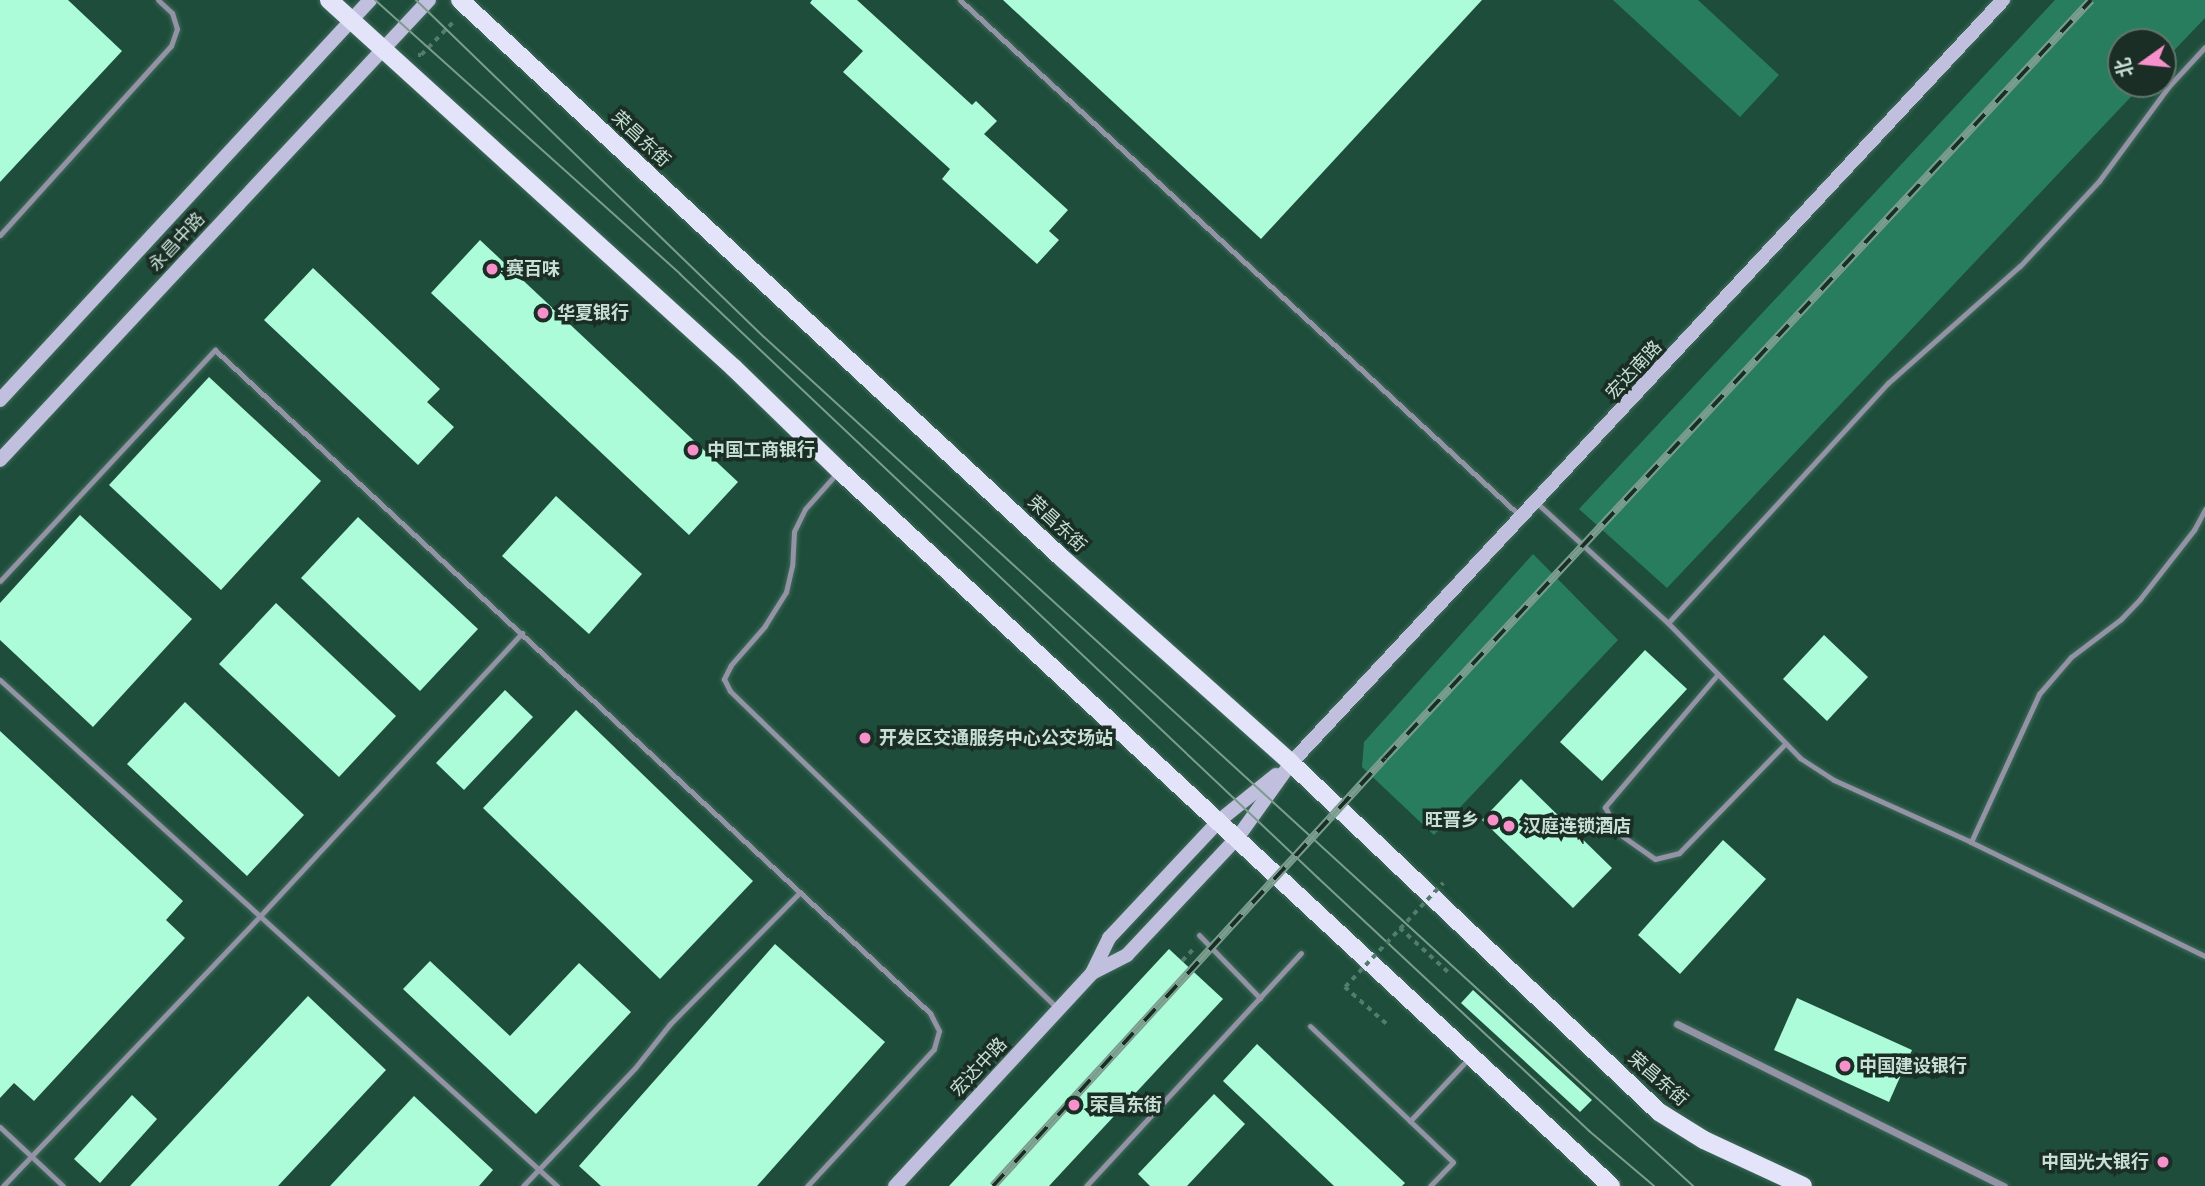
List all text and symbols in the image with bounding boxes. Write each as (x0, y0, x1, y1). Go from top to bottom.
north arrow (2107, 28, 2177, 98)
text: 北 (2107, 55, 2140, 81)
street label: 荣昌东街 (607, 107, 675, 171)
street label: 永昌中路 (145, 208, 209, 276)
place label: 赛百味 (506, 258, 560, 280)
marker: 赛百味 (484, 261, 500, 277)
place label: 华夏银行 (557, 302, 629, 324)
marker: 华夏银行 (535, 305, 551, 321)
street label: 宏达南路 (1602, 336, 1666, 404)
place label: 中国工商银行 (707, 439, 815, 461)
marker: 中国工商银行 (685, 442, 701, 458)
street label: 荣昌东街 (1023, 492, 1091, 556)
place label: 开发区交通服务中心公交场站 (879, 727, 1113, 749)
marker: 开发区交通服务中心公交场站 (857, 730, 873, 746)
place label: 旺晋乡 (1425, 809, 1479, 831)
marker: 旺晋乡 (1485, 812, 1501, 828)
place label: 汉庭连锁酒店 (1523, 815, 1631, 837)
marker: 汉庭连锁酒店 (1501, 818, 1517, 834)
street label: 宏达中路 (947, 1033, 1011, 1101)
street label: 荣昌东街 (1624, 1047, 1692, 1111)
place label: 中国建设银行 (1859, 1055, 1967, 1077)
marker: 中国建设银行 (1837, 1058, 1853, 1074)
place label: 荣昌东街 (1090, 1094, 1162, 1116)
marker: 荣昌东街 (1064, 1095, 1084, 1115)
place label: 中国光大银行 (2041, 1151, 2149, 1173)
marker: 中国光大银行 (2155, 1154, 2171, 1170)

